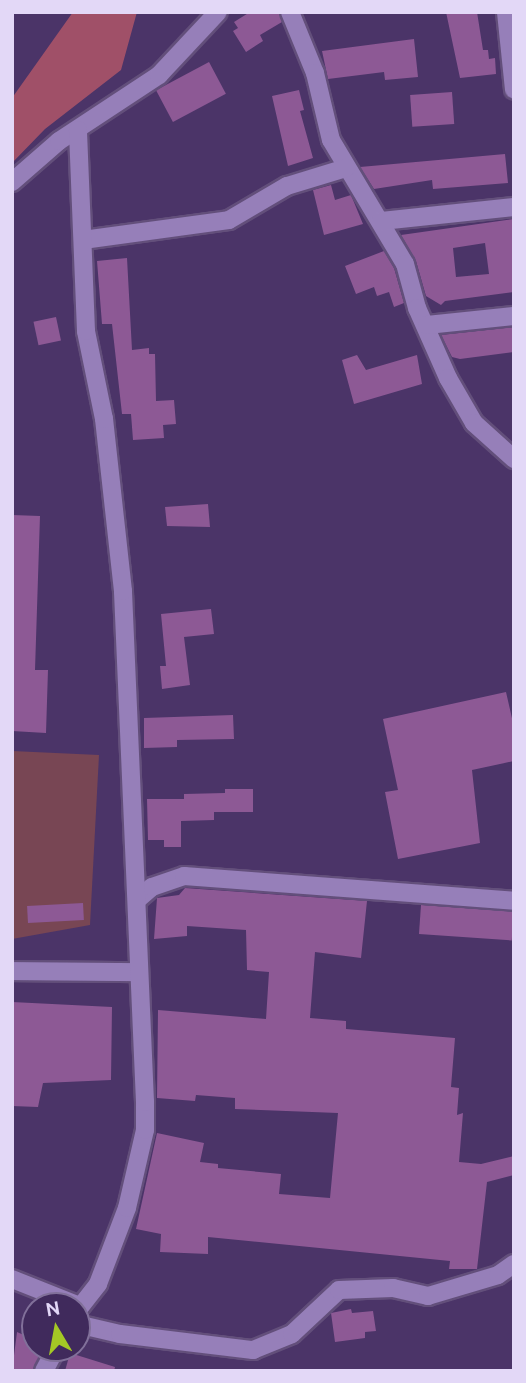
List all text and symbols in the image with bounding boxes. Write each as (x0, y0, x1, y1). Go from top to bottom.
north arrow (21, 1292, 91, 1362)
text: N (44, 1296, 62, 1320)

